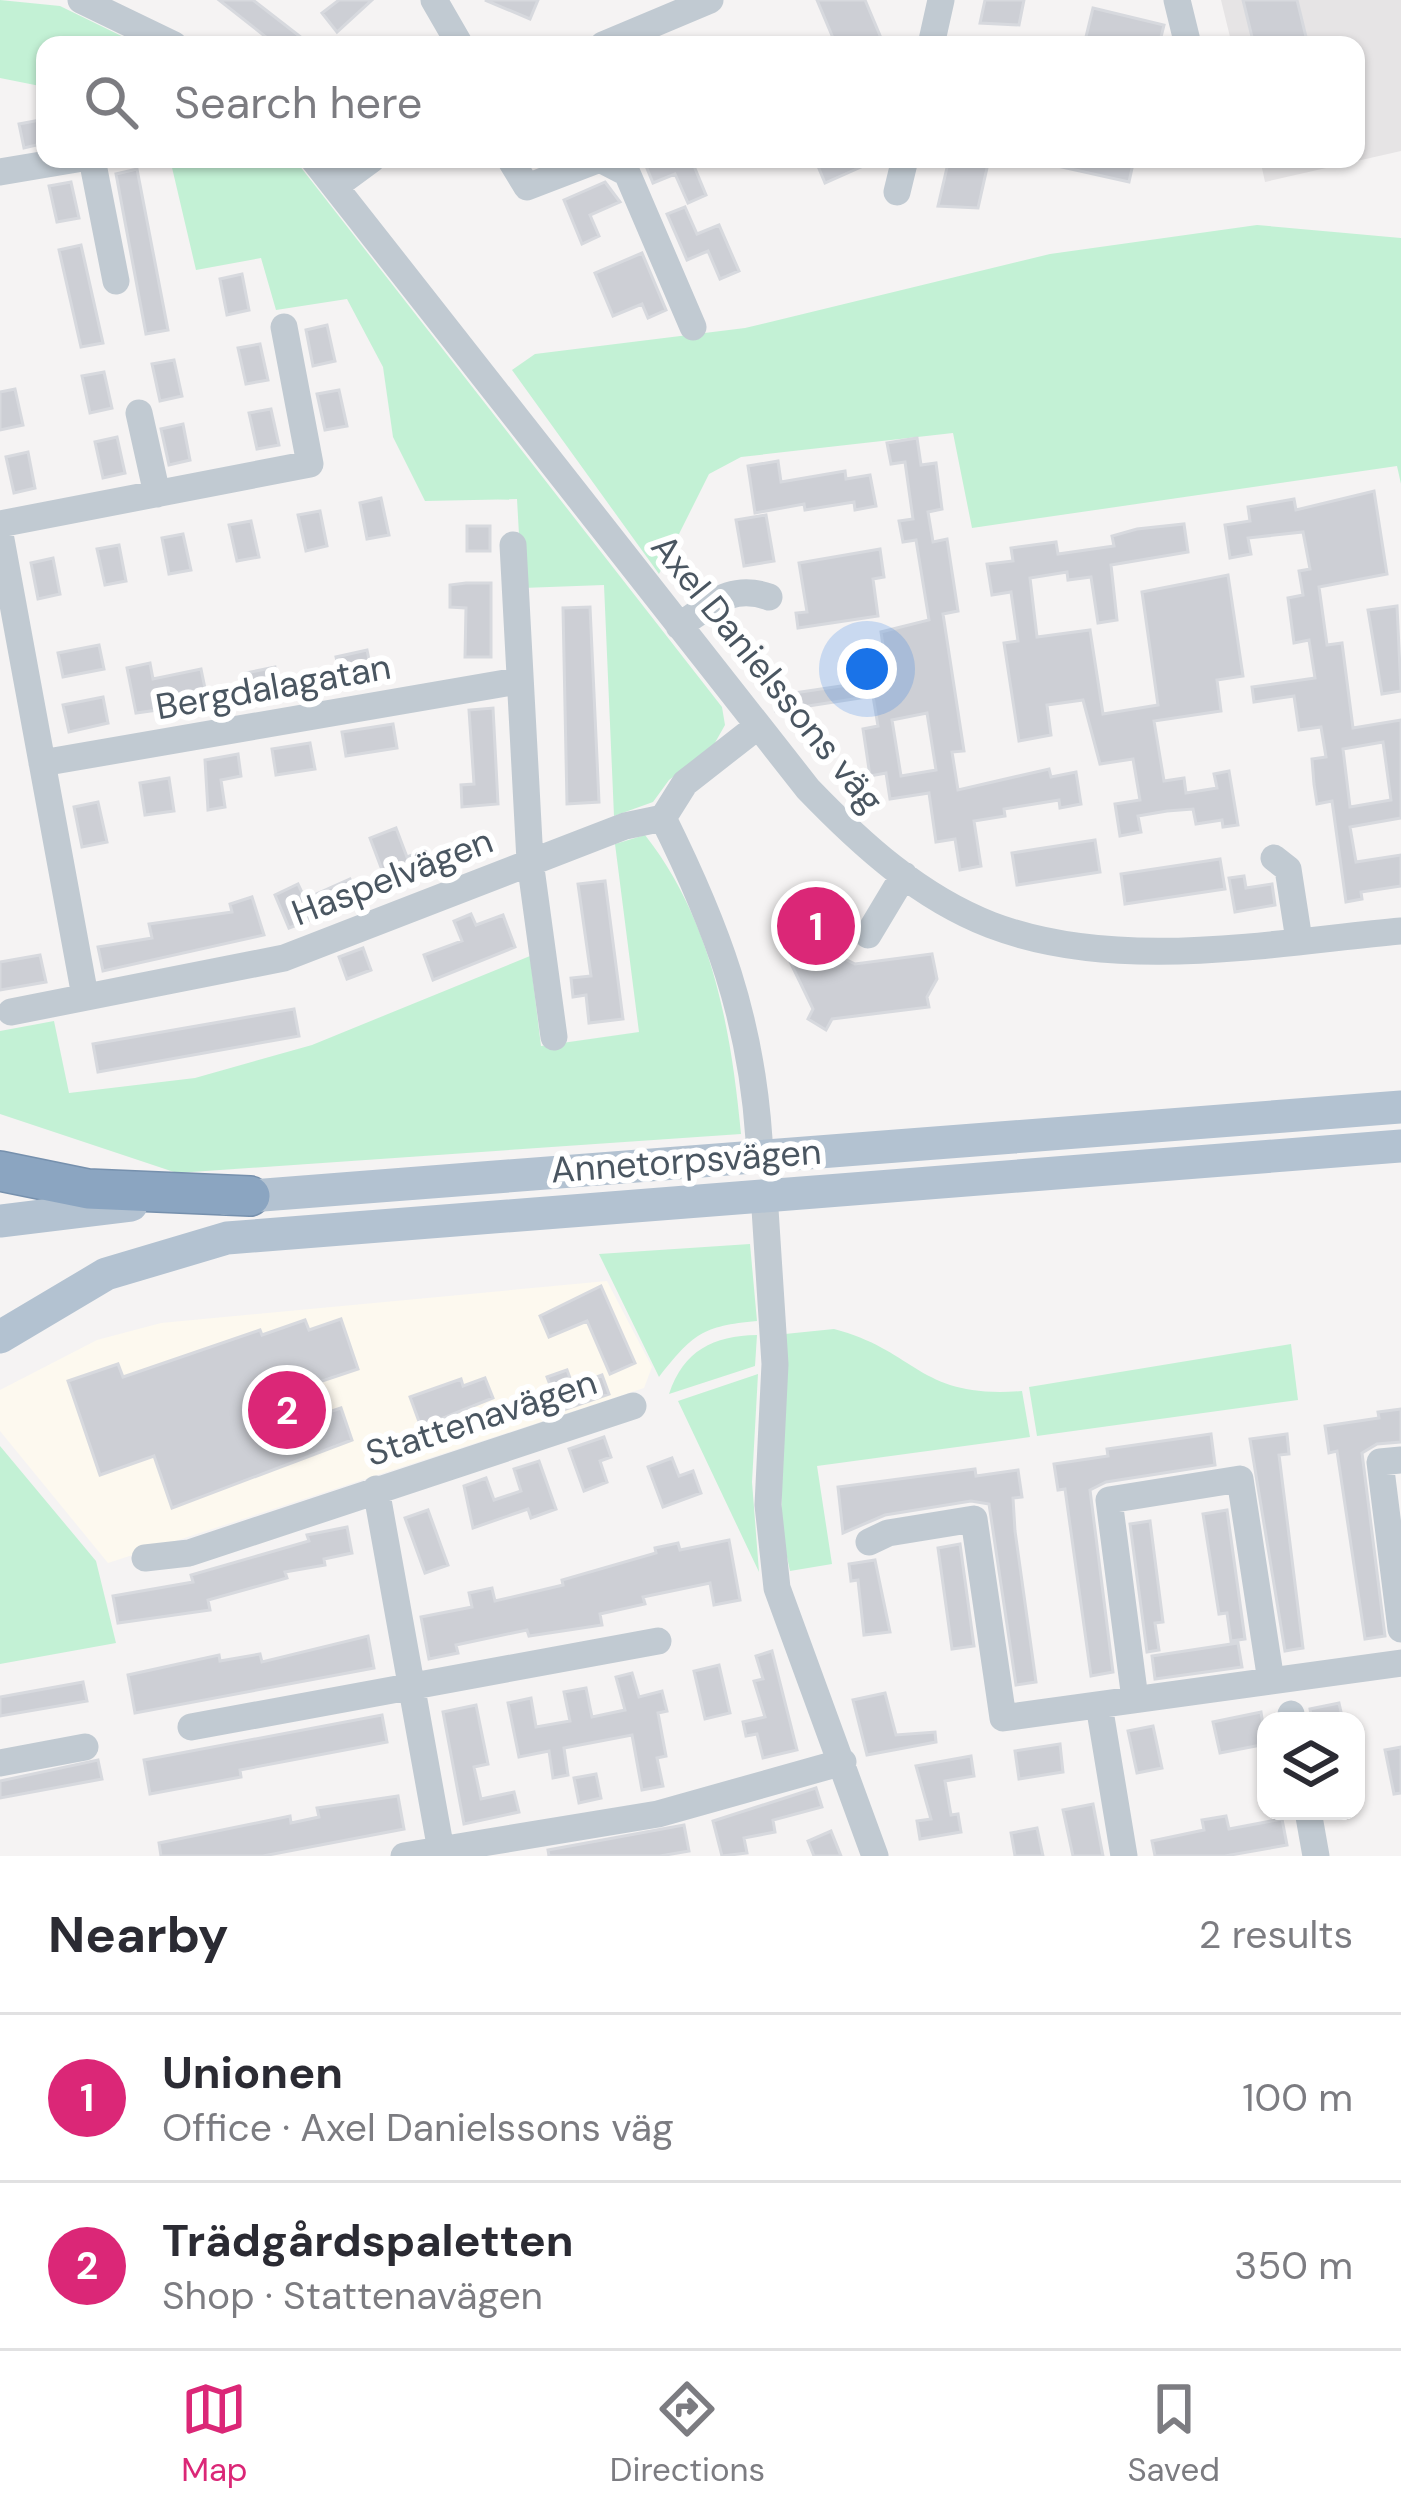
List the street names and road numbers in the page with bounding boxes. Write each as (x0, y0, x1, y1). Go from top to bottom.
street label: Axel Danielssons väg (641, 525, 894, 822)
street label: Bergdalagatan (152, 643, 394, 730)
street label: Haspelvägen (285, 817, 499, 936)
street label: Annetorpsvägen (549, 1128, 823, 1193)
street label: Stattenavägen (360, 1358, 603, 1477)

